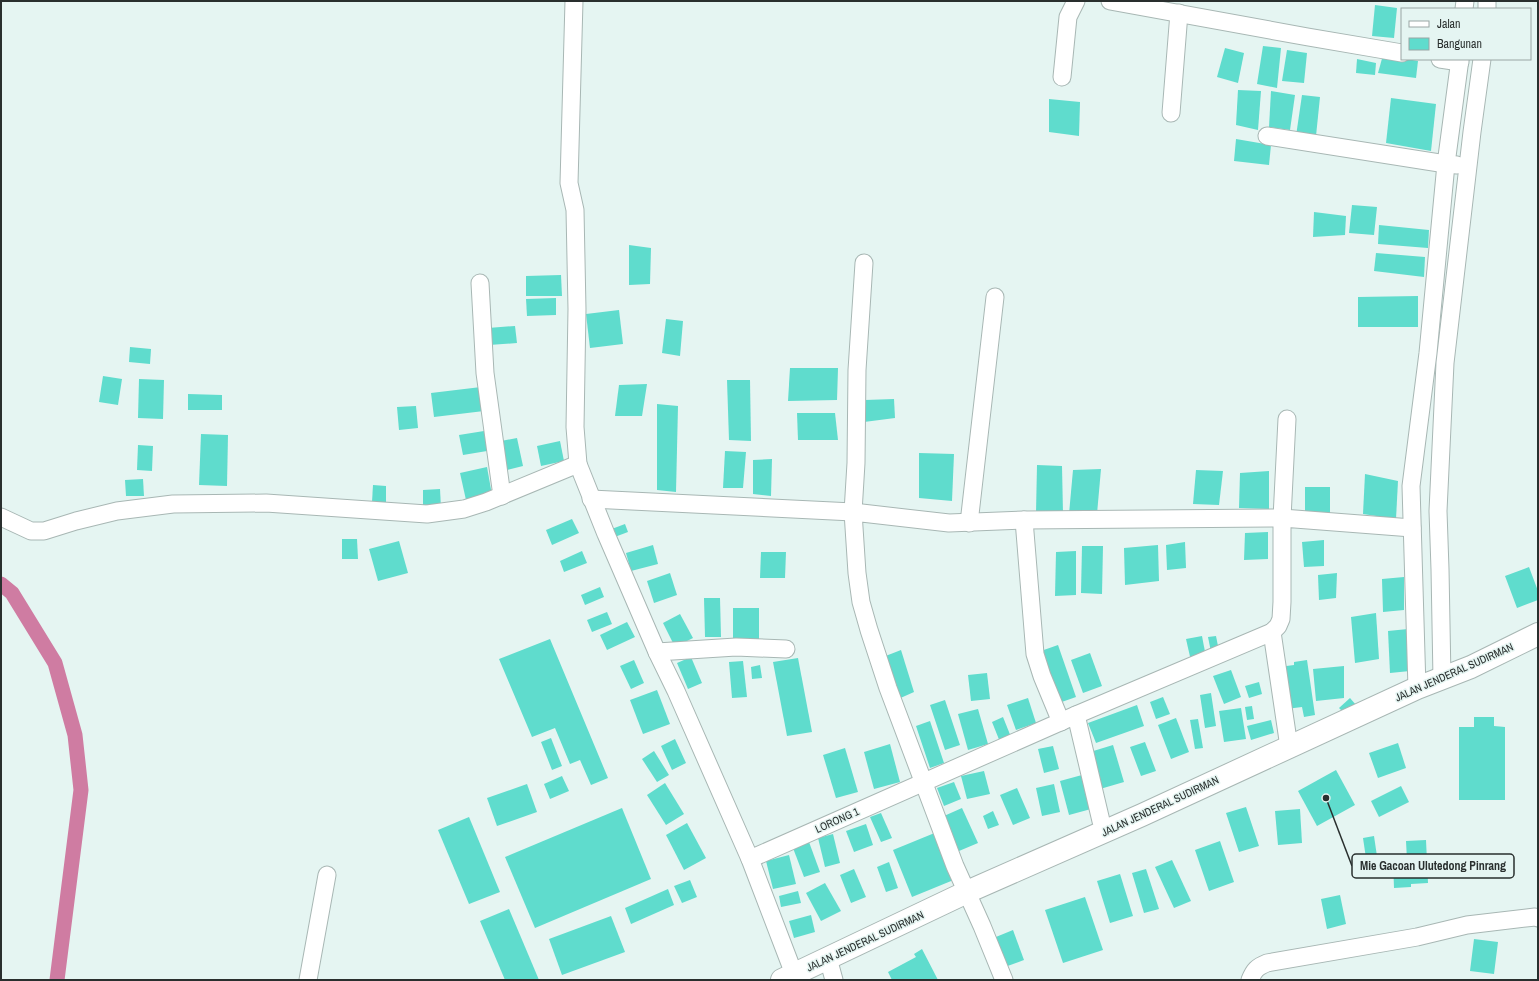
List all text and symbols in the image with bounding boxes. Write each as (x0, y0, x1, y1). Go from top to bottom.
legend (1401, 8, 1531, 60)
text: Jalan (1437, 16, 1461, 32)
text: Bangunan (1437, 36, 1482, 52)
street label: JALAN JENDERAL SUDIRMAN (1393, 640, 1515, 704)
street label: JALAN JENDERAL SUDIRMAN (1099, 773, 1221, 839)
street label: LORONG 1 (813, 804, 861, 836)
callout: Mie Gacoan Ulutedong Pinrang (1352, 854, 1514, 878)
text: Mie Gacoan Ulutedong Pinrang (1360, 858, 1506, 874)
street label: JALAN JENDERAL SUDIRMAN (804, 908, 926, 974)

